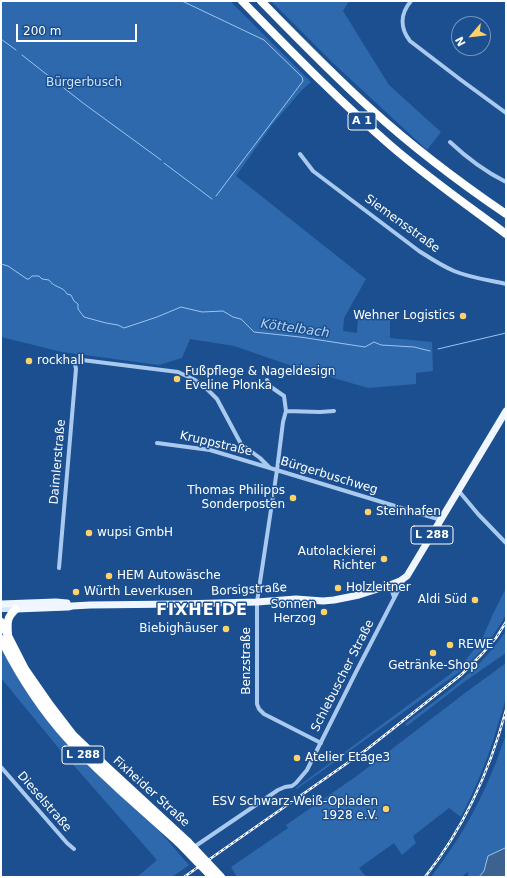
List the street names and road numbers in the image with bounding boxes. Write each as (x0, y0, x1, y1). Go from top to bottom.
road number: A 1 (348, 112, 376, 130)
street label: Siemensstraße (362, 192, 442, 256)
street label: Daimlerstraße (47, 419, 69, 505)
street label: Kruppstraße (178, 429, 254, 459)
street label: Bürgerbuschweg (279, 454, 379, 498)
road number: L 288 (411, 526, 453, 544)
street label: Borsigstraße (211, 581, 287, 599)
street label: Schlebuscher Straße (308, 618, 378, 734)
street label: Benzstraße (240, 627, 254, 695)
road number: L 288 (62, 746, 104, 764)
street label: Fixheider Straße (110, 754, 192, 830)
street label: Dieselstraße (14, 769, 74, 835)

